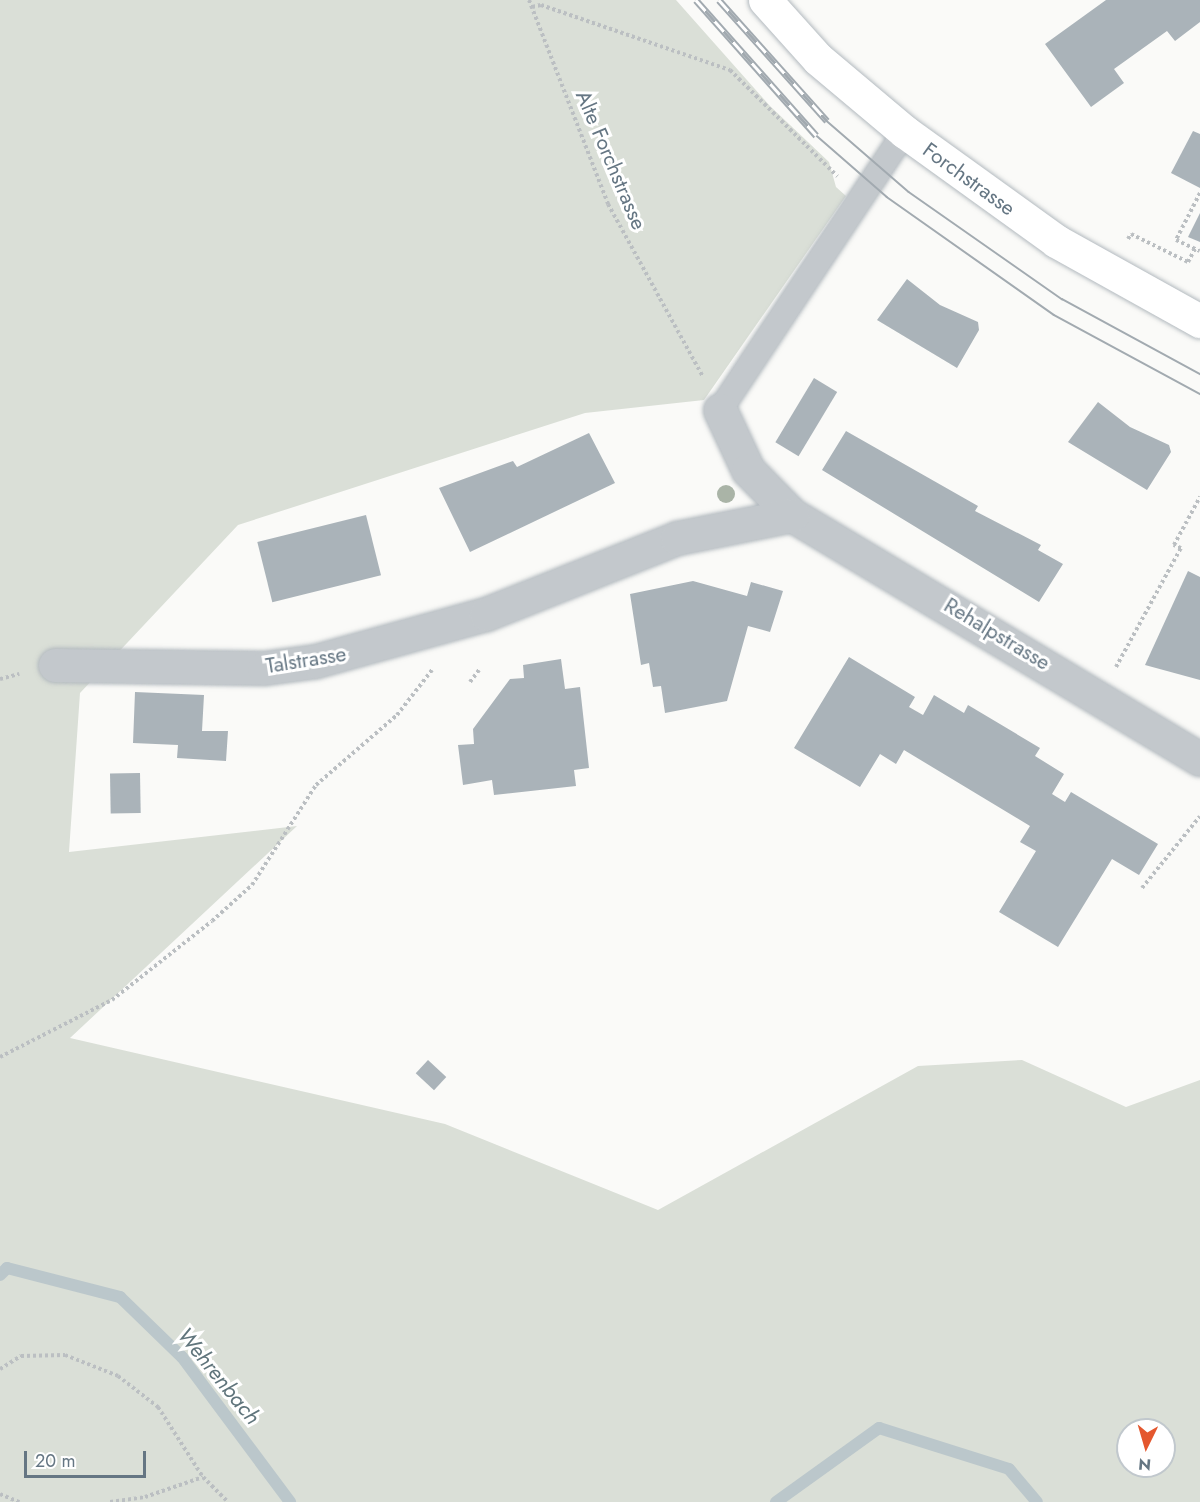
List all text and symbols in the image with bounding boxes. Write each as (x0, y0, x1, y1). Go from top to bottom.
street label: Alte Forchstrasse (570, 87, 652, 233)
street label: Forchstrasse (918, 137, 1020, 221)
street label: Rehalpstrasse (939, 593, 1055, 675)
street label: Talstrasse (264, 641, 348, 679)
water label: Wehrenbach (172, 1322, 266, 1430)
north arrow (1116, 1418, 1176, 1478)
scale bar (27, 1439, 148, 1477)
text: 20 m (35, 1448, 75, 1474)
text: N (1137, 1452, 1152, 1476)

